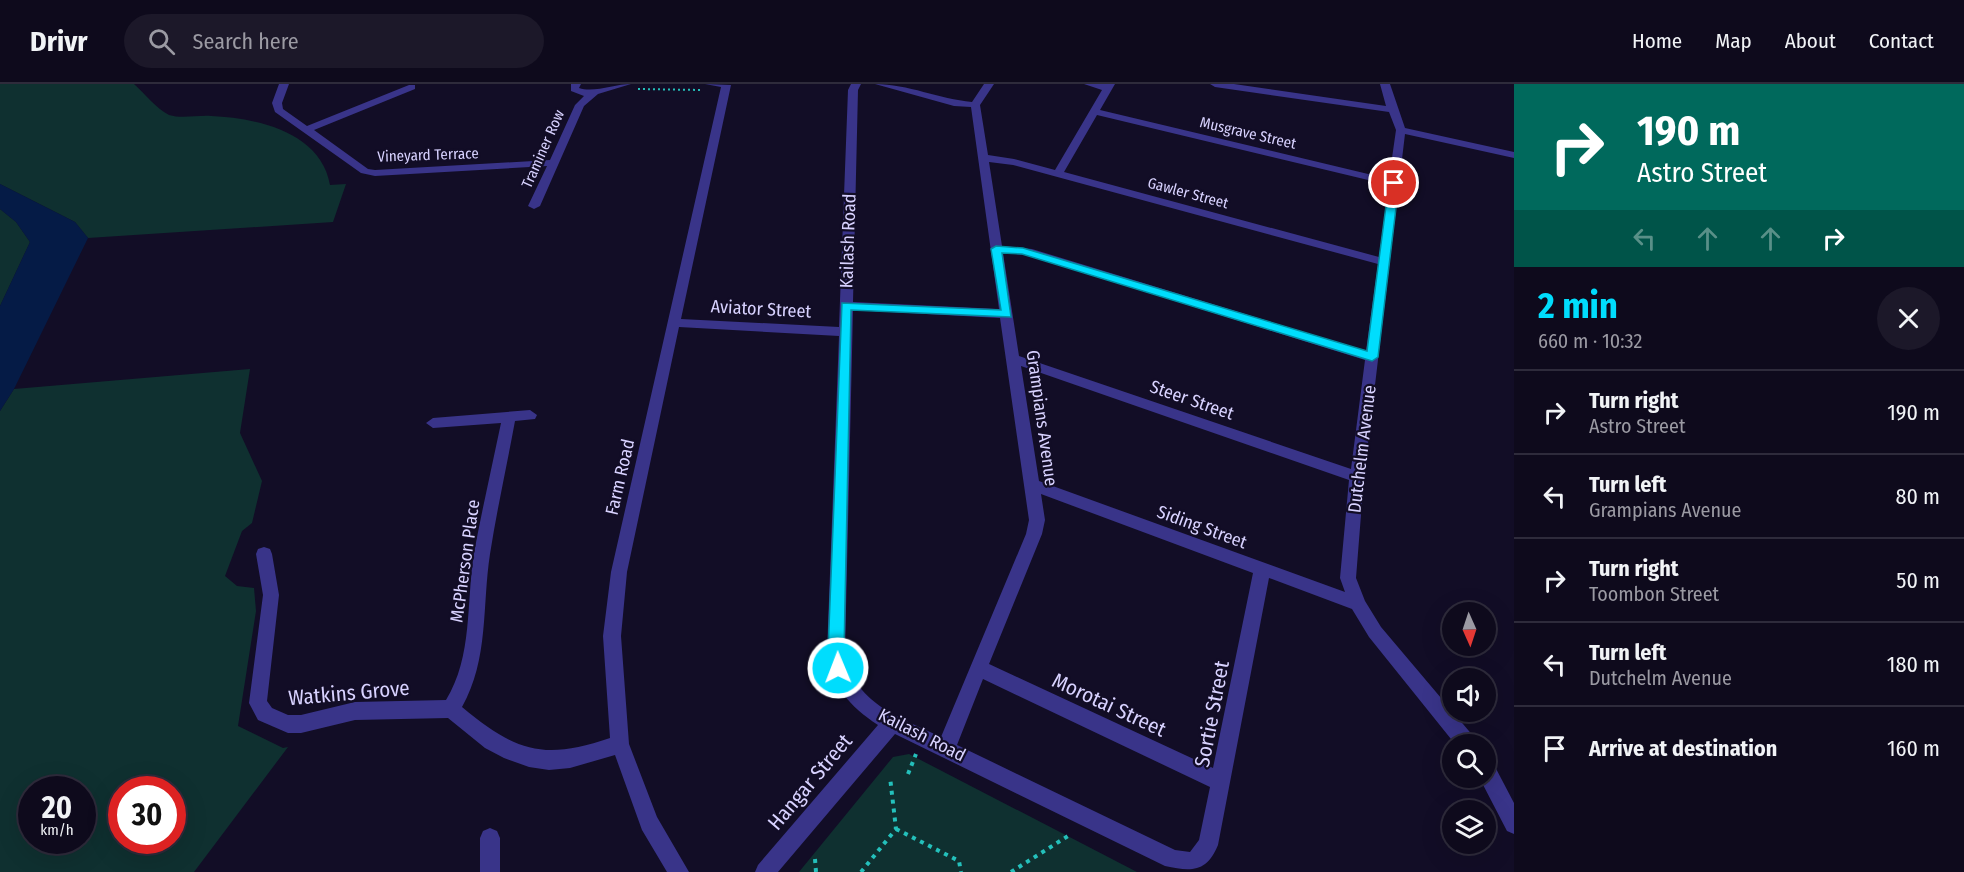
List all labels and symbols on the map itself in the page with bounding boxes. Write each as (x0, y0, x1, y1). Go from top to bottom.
street label: Traminer Row (518, 107, 568, 191)
street label: Musgrave Street (1198, 113, 1298, 153)
street label: Vineyard Terrace (377, 144, 479, 166)
pin (1368, 157, 1419, 208)
street label: Gawler Street (1146, 174, 1230, 212)
street label: Kailash Road (835, 193, 861, 289)
street label: Aviator Street (710, 295, 812, 323)
street label: Grampians Avenue (1022, 349, 1062, 488)
street label: Steer Street (1147, 375, 1237, 425)
street label: Dutchelm Avenue (1343, 384, 1381, 514)
street label: Farm Road (601, 437, 639, 517)
street label: McPherson Place (445, 498, 485, 624)
street label: Siding Street (1154, 501, 1250, 553)
north arrow (1442, 602, 1496, 656)
position arrow (806, 636, 870, 700)
street label: Sortie Street (1189, 658, 1235, 769)
street label: Morotai Street (1048, 667, 1170, 743)
street label: Watkins Grove (287, 675, 411, 711)
street label: Kailash Road (875, 704, 969, 766)
street label: Hangar Street (762, 728, 858, 835)
speed limit sign: 30 (108, 776, 186, 854)

